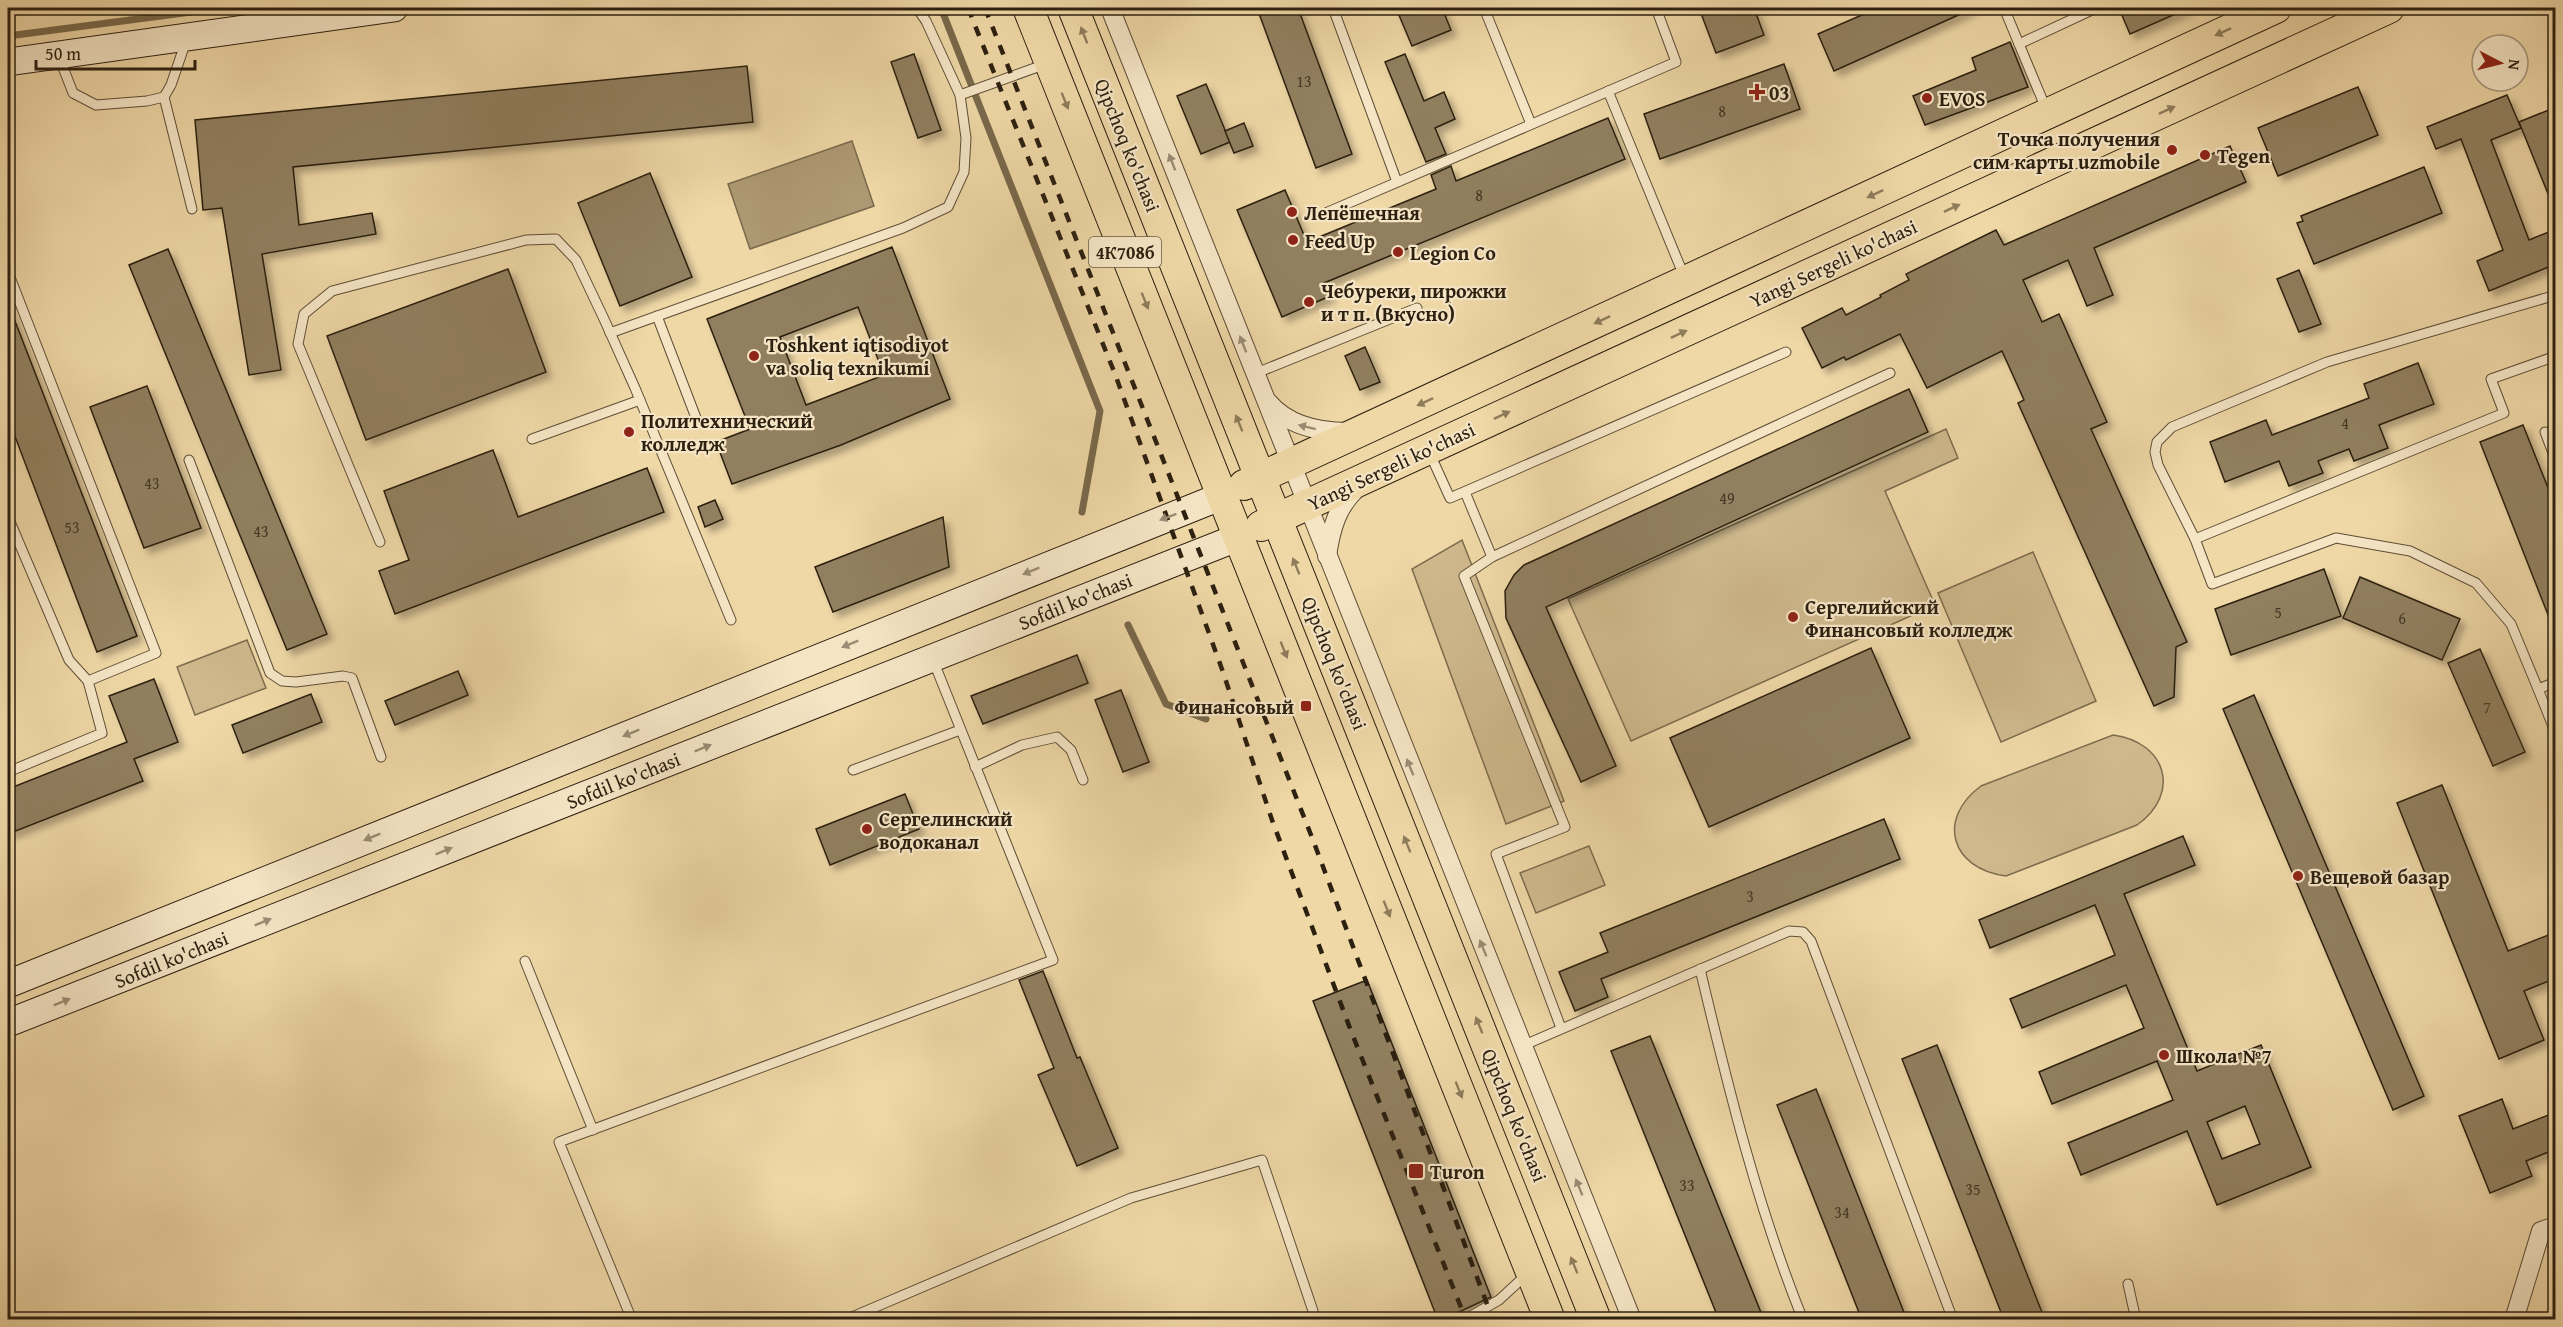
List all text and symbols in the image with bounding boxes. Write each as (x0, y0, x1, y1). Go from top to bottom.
one-way arrow (1079, 26, 1088, 44)
one-way arrow (2215, 28, 2232, 37)
scale bar (36, 33, 195, 71)
north arrow (2470, 33, 2530, 93)
text: 50 m (45, 40, 81, 67)
text: N (2502, 58, 2527, 72)
house number: 13 (1296, 69, 1312, 93)
street label: Qipchoq ko'chasi (1088, 74, 1168, 216)
place label: 03 (1769, 78, 1790, 107)
place label: EVOS (1939, 84, 1985, 113)
marker: 03 (1750, 85, 1764, 99)
marker: EVOS (1920, 91, 1934, 105)
one-way arrow (1061, 92, 1070, 110)
house number: 8 (1718, 99, 1726, 123)
one-way arrow (2159, 105, 2176, 114)
place label: Точка получения сим карты uzmobile (1973, 124, 2160, 176)
place label: Tegen (2217, 141, 2270, 170)
marker: Точка получения сим карты uzmobile (2165, 143, 2179, 157)
marker: Tegen (2198, 148, 2212, 162)
one-way arrow (1167, 153, 1177, 171)
house number: 8 (1475, 183, 1483, 207)
one-way arrow (1866, 189, 1883, 198)
place label: Лепёшечная (1304, 198, 1420, 227)
one-way arrow (1943, 204, 1960, 213)
marker: Лепёшечная (1285, 205, 1299, 219)
street label: Yangi Sergeli ko'chasi (1745, 211, 1922, 315)
place label: Feed Up (1305, 226, 1375, 255)
marker: Feed Up (1286, 233, 1300, 247)
road number: 4К708б (1089, 237, 1161, 267)
place label: Legion Co (1410, 238, 1496, 267)
marker: Legion Co (1391, 245, 1405, 259)
place label: Чебуреки, пирожки и т п. (Вкусно) (1321, 276, 1507, 328)
one-way arrow (1140, 293, 1150, 311)
marker: Чебуреки, пирожки и т п. (Вкусно) (1302, 295, 1316, 309)
one-way arrow (1594, 315, 1611, 324)
one-way arrow (1671, 329, 1688, 338)
place label: Toshkent iqtisodiyot va soliq texnikumi (766, 330, 949, 382)
one-way arrow (1238, 335, 1247, 353)
marker: Toshkent iqtisodiyot va soliq texnikumi (747, 349, 761, 363)
one-way arrow (1417, 397, 1434, 406)
place label: Политехнический колледж (641, 406, 813, 458)
one-way arrow (1493, 410, 1510, 419)
house number: 4 (2341, 411, 2349, 435)
one-way arrow (1234, 414, 1244, 432)
street label: Yangi Sergeli ko'chasi (1303, 414, 1480, 518)
one-way arrow (1298, 422, 1316, 431)
marker: Политехнический колледж (622, 425, 636, 439)
house number: 43 (144, 471, 160, 495)
house number: 49 (1719, 486, 1735, 510)
one-way arrow (1159, 513, 1177, 522)
house number: 53 (64, 515, 80, 539)
house number: 43 (253, 519, 269, 543)
one-way arrow (1291, 556, 1301, 574)
street label: Sofdil ko'chasi (1014, 565, 1137, 637)
one-way arrow (1022, 566, 1040, 576)
street label: Qipchoq ko'chasi (1295, 592, 1375, 734)
place label: Сергелийский Финансовый колледж (1805, 592, 2012, 644)
house number: 5 (2274, 600, 2282, 624)
house number: 6 (2398, 606, 2406, 630)
marker: Сергелийский Финансовый колледж (1786, 610, 1800, 624)
one-way arrow (841, 639, 859, 649)
one-way arrow (1279, 641, 1289, 659)
place label: Финансовый (1175, 692, 1294, 721)
house number: 7 (2483, 695, 2491, 719)
marker: Финансовый (1299, 699, 1313, 713)
one-way arrow (621, 728, 639, 738)
one-way arrow (695, 743, 713, 753)
street label: Sofdil ko'chasi (562, 744, 685, 816)
one-way arrow (1405, 757, 1415, 775)
place label: Сергелинский водоканал (879, 804, 1013, 856)
marker: Сергелинский водоканал (860, 822, 874, 836)
one-way arrow (363, 833, 381, 842)
one-way arrow (1402, 835, 1411, 853)
one-way arrow (435, 845, 453, 855)
place label: Вещевой базар (2310, 862, 2449, 891)
marker: Вещевой базар (2291, 869, 2305, 883)
house number: 3 (1746, 884, 1754, 908)
one-way arrow (1382, 900, 1392, 918)
one-way arrow (254, 917, 272, 927)
street label: Sofdil ko'chasi (110, 923, 233, 995)
one-way arrow (1478, 938, 1488, 956)
one-way arrow (53, 997, 71, 1006)
one-way arrow (1474, 1016, 1484, 1034)
place label: Школа №7 (2176, 1041, 2272, 1070)
street label: Qipchoq ko'chasi (1475, 1044, 1555, 1186)
marker: Школа №7 (2157, 1048, 2171, 1062)
one-way arrow (1454, 1081, 1464, 1099)
place label: Turon (1430, 1157, 1485, 1186)
marker: Turon (1407, 1162, 1425, 1180)
house number: 33 (1679, 1173, 1695, 1197)
house number: 35 (1965, 1177, 1981, 1201)
one-way arrow (1574, 1178, 1583, 1196)
house number: 34 (1834, 1200, 1850, 1224)
one-way arrow (1569, 1256, 1579, 1274)

